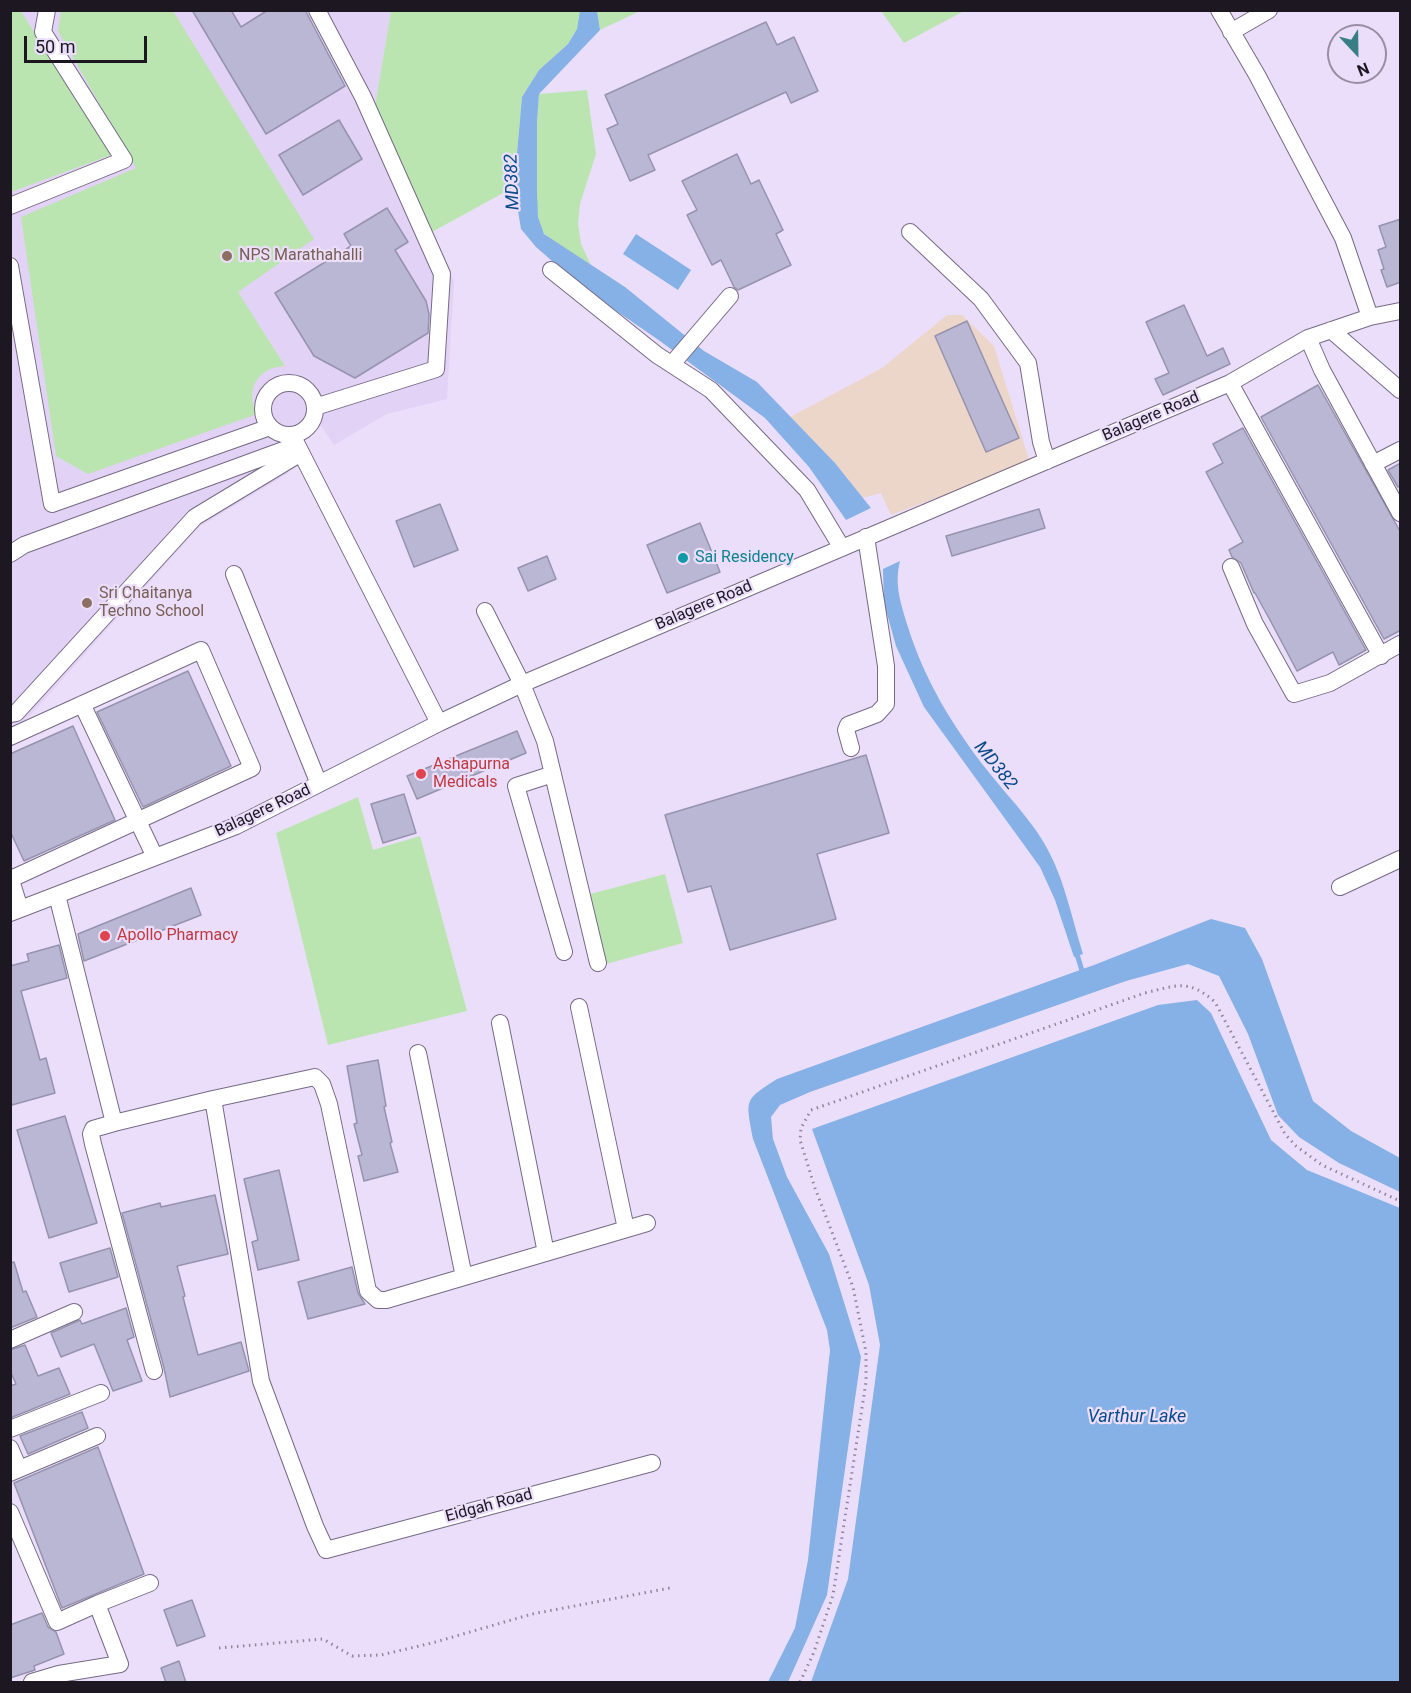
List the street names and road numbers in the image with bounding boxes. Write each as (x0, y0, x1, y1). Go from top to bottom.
street label: Balagere Road (1100, 388, 1202, 446)
street label: Balagere Road (653, 577, 755, 635)
street label: Balagere Road (212, 780, 314, 842)
street label: Eidgah Road (443, 1485, 535, 1527)

